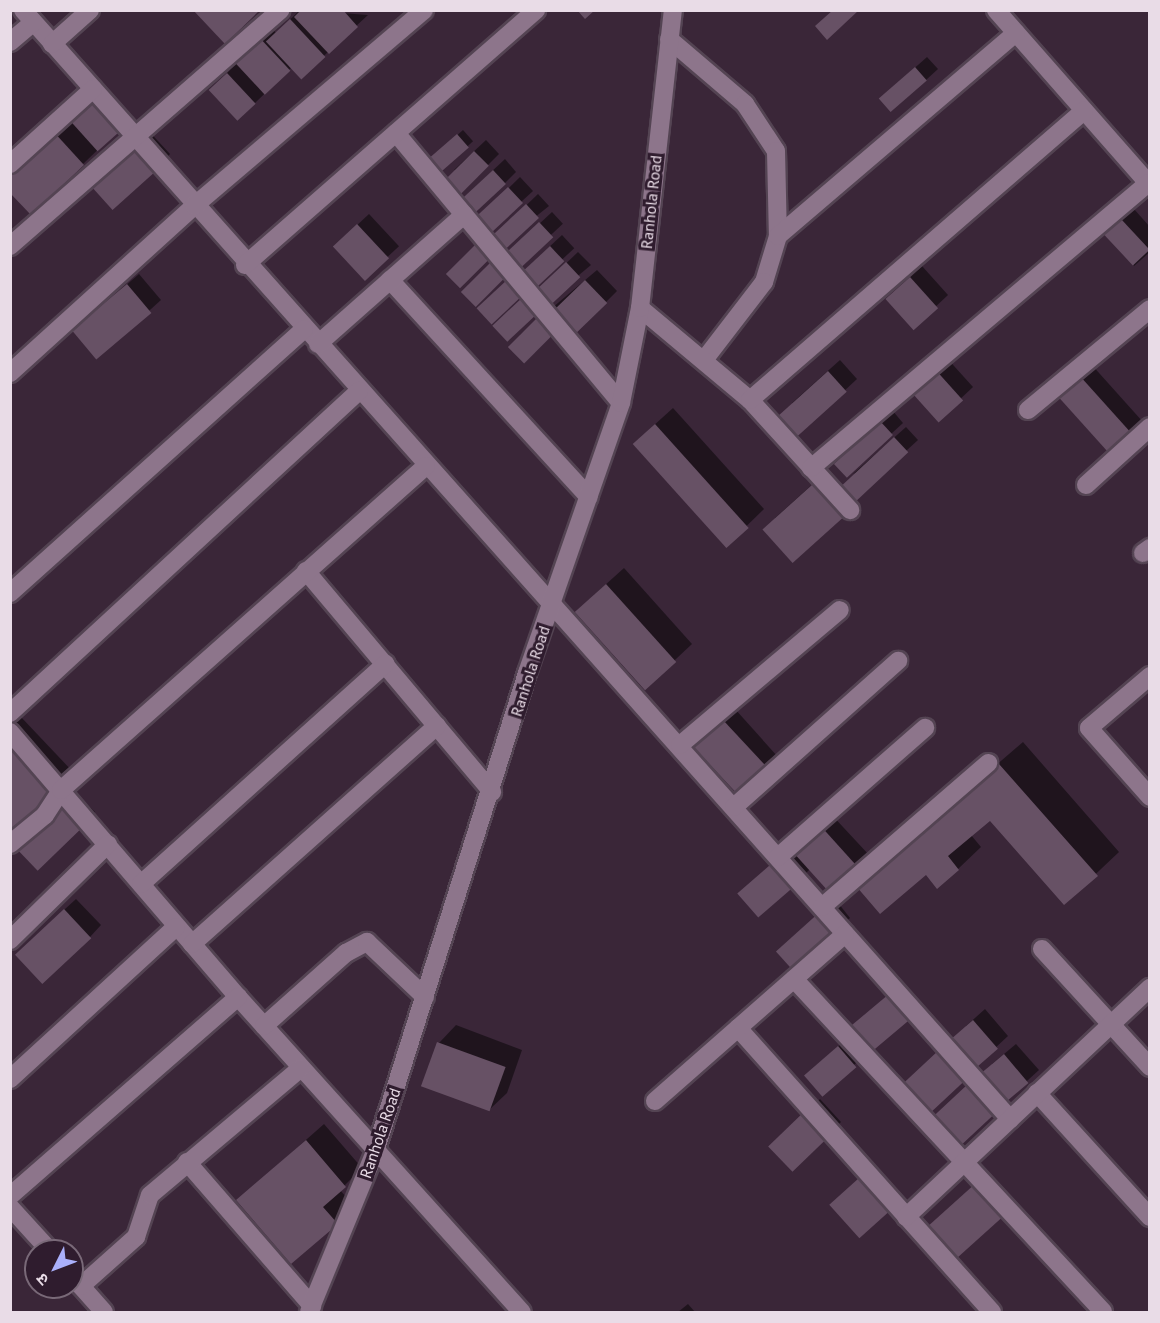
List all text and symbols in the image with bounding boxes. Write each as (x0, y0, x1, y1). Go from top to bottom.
street label: Ranhola Road (637, 154, 665, 250)
street label: Ranhola Road (506, 623, 554, 719)
street label: Ranhola Road (356, 1085, 404, 1181)
north arrow (24, 1239, 84, 1299)
text: उ (32, 1270, 53, 1290)

